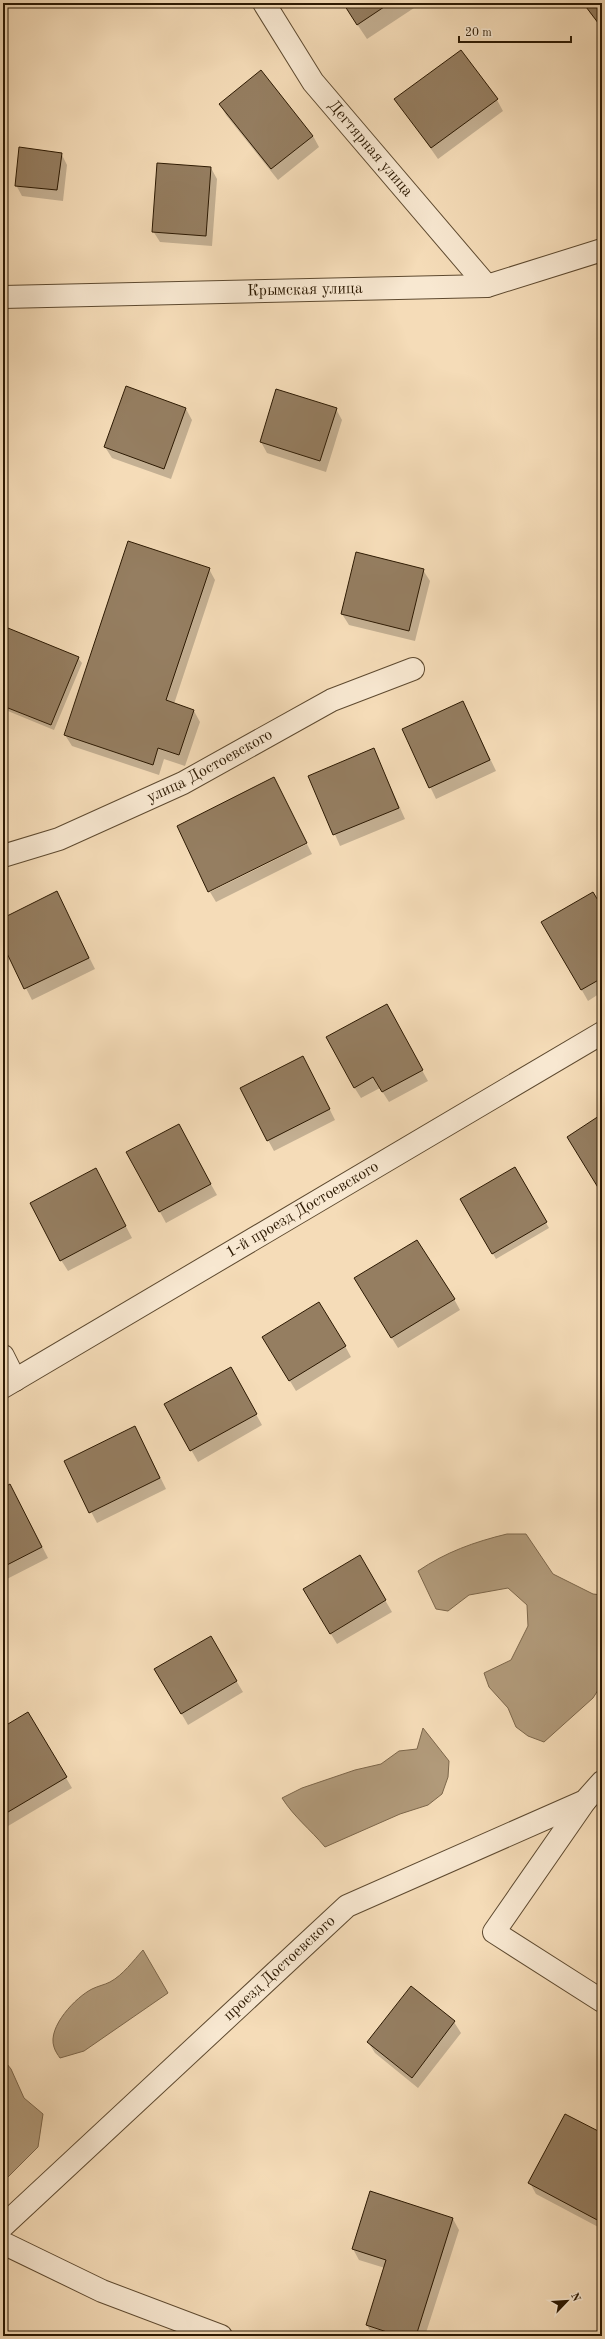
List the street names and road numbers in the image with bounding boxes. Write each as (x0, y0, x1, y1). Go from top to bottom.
street label: Дегтярная улица (325, 98, 415, 200)
street label: Крымская улица (247, 281, 363, 299)
street label: улица Достоевского (145, 727, 275, 806)
street label: 1-й проезд Достоевского (223, 1159, 382, 1261)
street label: проезд Достоевского (221, 1913, 339, 2024)

